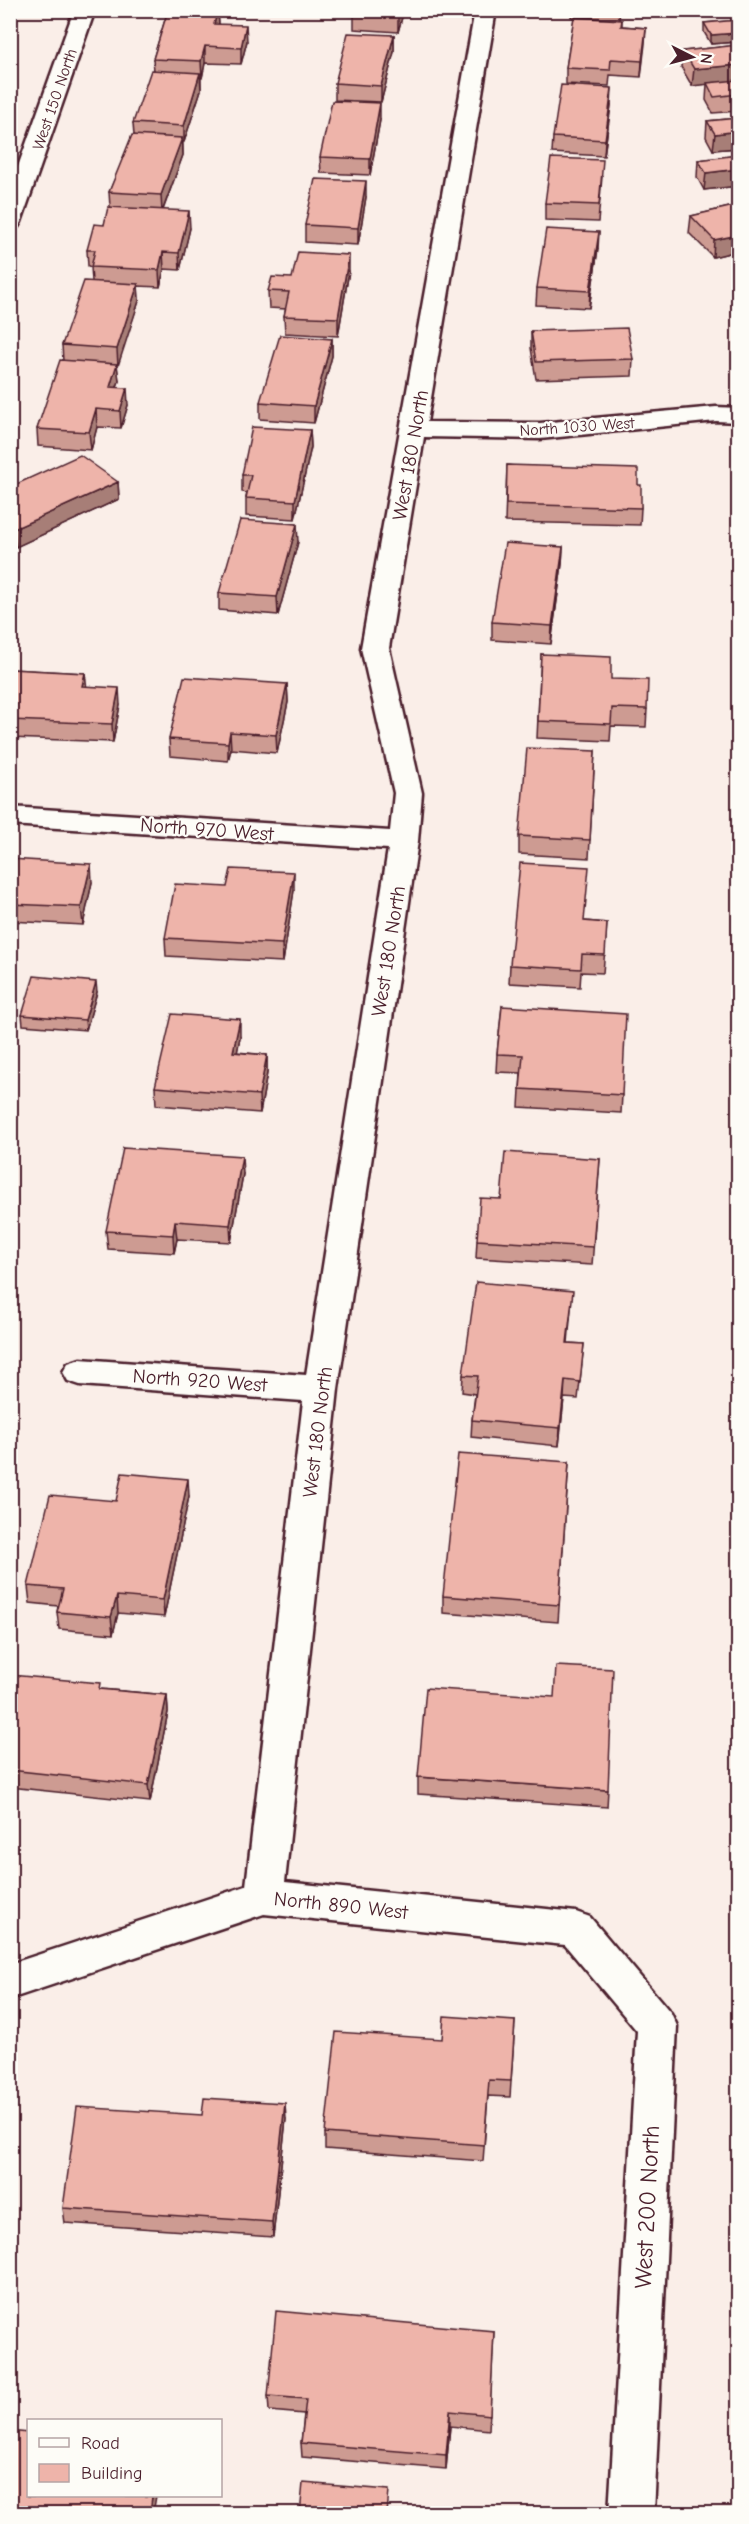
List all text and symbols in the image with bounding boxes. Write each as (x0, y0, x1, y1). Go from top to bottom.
north arrow (662, 27, 722, 87)
street label: West 150 North (29, 46, 81, 152)
text: N (696, 52, 715, 65)
street label: West 180 North (388, 388, 433, 522)
street label: North 1030 West (519, 414, 636, 440)
street label: North 970 West (139, 813, 276, 846)
street label: West 180 North (367, 884, 410, 1018)
street label: North 920 West (132, 1364, 269, 1397)
street label: West 180 North (298, 1365, 337, 1499)
street label: North 890 West (273, 1887, 410, 1924)
street label: West 200 North (629, 2125, 665, 2289)
legend (27, 2419, 222, 2497)
text: Road (81, 2433, 120, 2454)
text: Building (81, 2463, 143, 2484)

